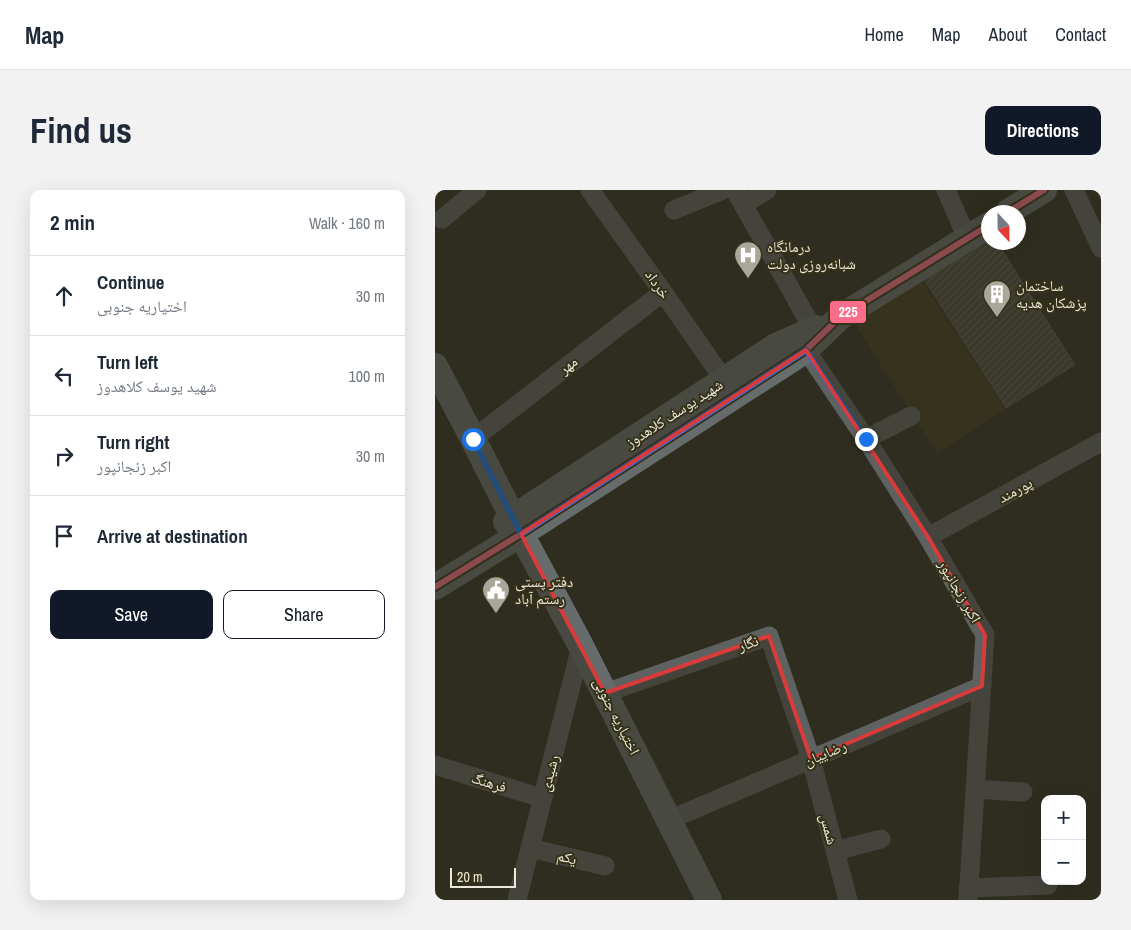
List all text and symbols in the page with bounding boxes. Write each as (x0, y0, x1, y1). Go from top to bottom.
text: Map (25, 19, 64, 51)
text: Home (864, 22, 904, 47)
text: Map (932, 22, 961, 47)
text: About (989, 22, 1027, 47)
text: Contact (1055, 22, 1106, 47)
button: Directions (985, 106, 1101, 155)
text: Find us (30, 107, 132, 154)
north arrow (981, 205, 1026, 250)
text: 2 min (50, 208, 95, 237)
text: Walk · 160 m (309, 212, 385, 234)
place label: درمانگاه شبانه‌روزی دولت (767, 236, 856, 274)
hospital icon: درمانگاه شبانه‌روزی دولت (733, 240, 763, 279)
street label: خرداد (640, 265, 676, 303)
text: Continue (97, 269, 165, 295)
place label: ساختمان پزشکان هدیه (1016, 275, 1087, 313)
building icon: ساختمان پزشکان هدیه (982, 279, 1012, 318)
icon: ahead (50, 282, 78, 310)
text: 30 m (356, 285, 385, 307)
text: اختیاریه جنوبی (97, 295, 187, 317)
line badge: 225 (829, 300, 867, 324)
text: 225 (838, 303, 858, 321)
text: Turn left (97, 349, 158, 375)
street label: مهر (553, 351, 582, 380)
icon: left (50, 362, 78, 390)
text: 100 m (349, 365, 385, 387)
street label: شهید یوسف کلاهدوز (620, 374, 727, 453)
text: شهید یوسف کلاهدوز (97, 375, 217, 397)
route start (462, 428, 485, 451)
route end (855, 428, 878, 451)
text: Turn right (97, 429, 169, 455)
icon: right (50, 442, 78, 470)
text: 30 m (356, 445, 385, 467)
text: اکبر زنجانپور (97, 455, 171, 477)
street label: پورمند (994, 472, 1036, 508)
icon: arrive (50, 522, 78, 550)
text: Arrive at destination (97, 523, 248, 549)
street label: اکبر زنجانپور (933, 555, 987, 626)
place label: دفتر پستی رستم آباد (515, 571, 573, 609)
public building icon: دفتر پستی رستم آباد (481, 575, 511, 614)
button: Save (50, 590, 213, 639)
button: Share (223, 590, 385, 639)
street label: نگار (734, 630, 761, 657)
street label: اختیاریه جنوبی (589, 674, 645, 758)
street label: رضاییان (800, 735, 850, 771)
street label: رشیدی (534, 752, 564, 794)
street label: فرهنگ (469, 767, 509, 797)
map controls (1041, 795, 1086, 885)
button: + (1041, 795, 1086, 840)
street label: شمس (815, 811, 843, 847)
button: − (1041, 840, 1086, 885)
street label: یکم (555, 844, 580, 870)
scale bar (450, 865, 516, 888)
text: 20 m (457, 868, 483, 886)

